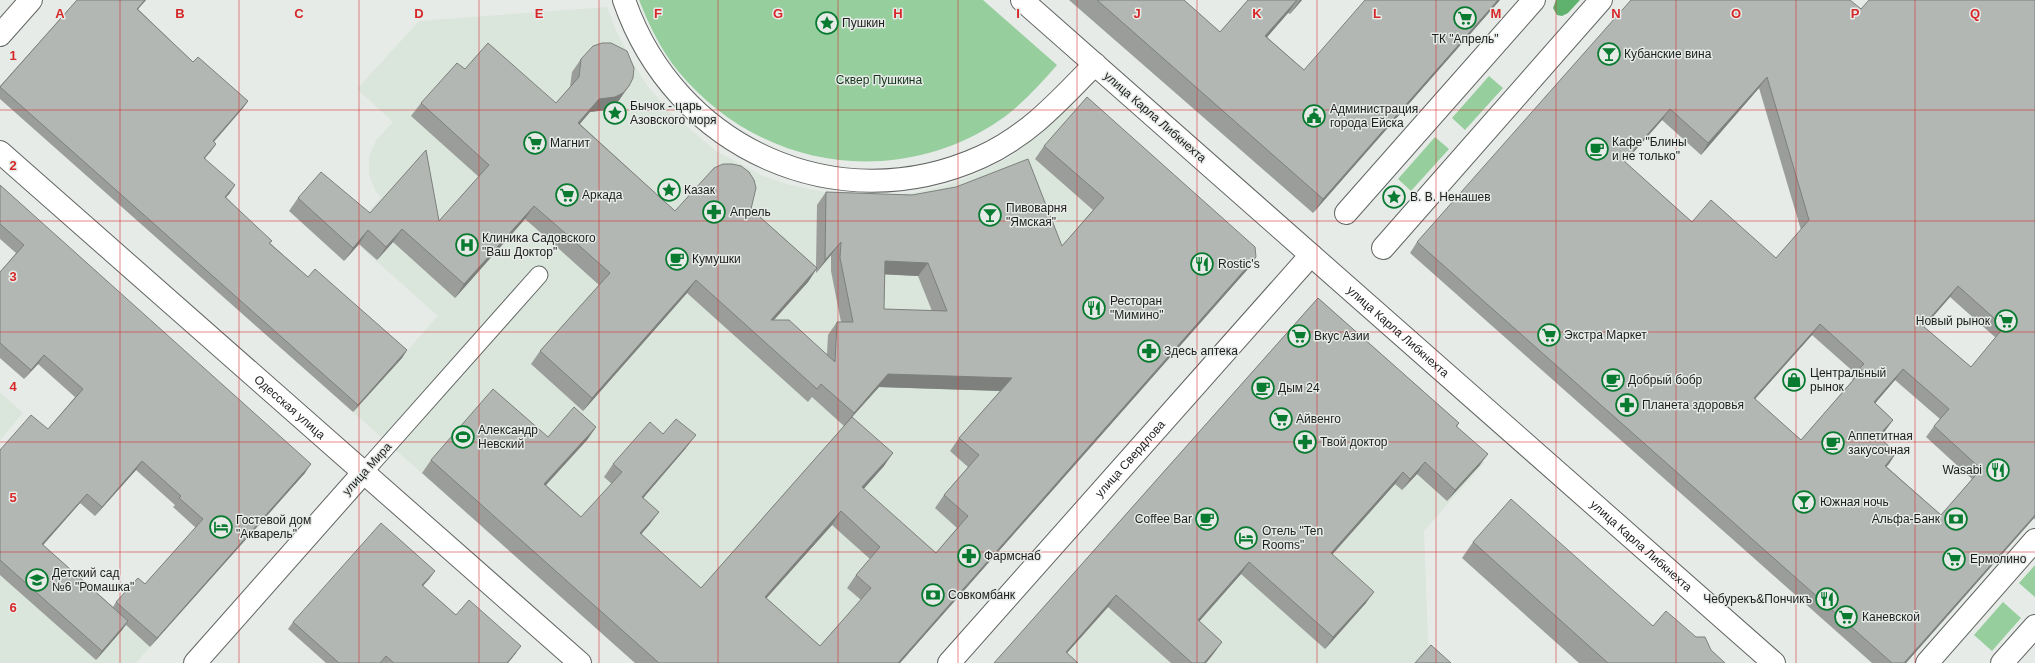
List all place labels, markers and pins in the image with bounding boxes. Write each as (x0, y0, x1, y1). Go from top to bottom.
supermarket icon: ТК "Апрель" (1452, 5, 1478, 31)
place icon: Пушкин (814, 10, 840, 36)
place label: Пушкин (842, 16, 885, 30)
place label: ТК "Апрель" (1432, 32, 1498, 46)
bar icon: Кубанские вина (1596, 41, 1622, 67)
place label: Кубанские вина (1624, 47, 1712, 61)
place label: Бычок - царь Азовского моря (630, 99, 716, 127)
place icon: Бычок - царь Азовского моря (602, 100, 628, 126)
place label: Администрация города Ейска (1330, 102, 1418, 130)
public building icon: Администрация города Ейска (1301, 103, 1327, 129)
supermarket icon: Магнит (522, 130, 548, 156)
place label: Кафе "Блины и не только" (1612, 135, 1687, 163)
place label: Магнит (550, 136, 591, 150)
cafe icon: Кафе "Блины и не только" (1584, 136, 1610, 162)
place icon: Казак (656, 177, 682, 203)
supermarket icon: Аркада (554, 182, 580, 208)
place label: Казак (684, 183, 716, 197)
place icon: В. В. Ненашев (1381, 184, 1407, 210)
place label: Аркада (582, 188, 623, 202)
place label: В. В. Ненашев (1410, 190, 1491, 204)
pharmacy icon: Апрель (701, 199, 727, 225)
place label: Пивоварня "Ямская" (1006, 201, 1067, 229)
bar icon: Пивоварня "Ямская" (977, 202, 1003, 228)
place label: Апрель (730, 205, 771, 219)
place label: Клиника Садовского "Ваш Доктор" (482, 231, 596, 259)
hospital icon: Клиника Садовского "Ваш Доктор" (454, 232, 480, 258)
cafe icon: Кумушки (664, 246, 690, 272)
restaurant icon: Rostic's (1189, 251, 1215, 277)
place label: Кумушки (692, 252, 741, 266)
place label: Rostic's (1218, 257, 1260, 271)
place label: Ресторан "Мимино" (1110, 294, 1163, 322)
restaurant icon: Ресторан "Мимино" (1081, 295, 1107, 321)
supermarket icon: Новый рынок (1993, 308, 2019, 334)
place label: Новый рынок (1916, 314, 1991, 328)
supermarket icon: Экстра Маркет (1536, 322, 1562, 348)
supermarket icon: Вкус Азии (1286, 323, 1312, 349)
place label: Экстра Маркет (1564, 328, 1647, 342)
place label: Вкус Азии (1314, 329, 1370, 343)
pharmacy icon: Здесь аптека (1136, 338, 1162, 364)
place label: Здесь аптека (1164, 344, 1238, 358)
place label: Центральный рынок (1810, 366, 1886, 394)
cafe icon: Добрый бобр (1600, 367, 1626, 393)
shop icon: Центральный рынок (1781, 367, 1807, 393)
place label: Добрый бобр (1628, 373, 1703, 387)
cafe icon: Дым 24 (1250, 375, 1276, 401)
place label: Дым 24 (1278, 381, 1320, 395)
pharmacy icon: Планета здоровья (1614, 392, 1640, 418)
place label: Планета здоровья (1642, 398, 1744, 412)
supermarket icon: Айвенго (1268, 406, 1294, 432)
place label: Айвенго (1296, 412, 1341, 426)
place label: Александр Невский (478, 423, 538, 451)
sports icon: Александр Невский (450, 424, 476, 450)
pharmacy icon: Твой доктор (1292, 429, 1318, 455)
place label: Аппетитная закусочная (1848, 429, 1913, 457)
cafe icon: Аппетитная закусочная (1820, 430, 1846, 456)
place label: Твой доктор (1320, 435, 1388, 449)
restaurant icon: Wasabi (1985, 457, 2011, 483)
place label: Wasabi (1942, 463, 1982, 477)
bar icon: Южная ночь (1791, 489, 1817, 515)
place label: Южная ночь (1820, 495, 1889, 509)
cafe icon: Coffee Bar (1194, 506, 1220, 532)
bank icon: Альфа-Банк (1943, 506, 1969, 532)
place label: Coffee Bar (1135, 512, 1192, 526)
place label: Альфа-Банк (1872, 512, 1941, 526)
place label: Гостевой дом "Акварель" (236, 513, 311, 541)
hotel icon: Гостевой дом "Акварель" (208, 514, 234, 540)
place label: Отель "Ten Rooms" (1262, 524, 1323, 552)
hotel icon: Отель "Ten Rooms" (1233, 525, 1259, 551)
pharmacy icon: Фармснаб (956, 543, 982, 569)
supermarket icon: Ермолино (1941, 546, 1967, 572)
place label: Фармснаб (984, 549, 1041, 563)
place label: Ермолино (1970, 552, 2027, 566)
place label: Детский сад №6 "Ромашка" (52, 566, 134, 594)
school or university icon: Детский сад №6 "Ромашка" (24, 567, 50, 593)
bank icon: Совкомбанк (920, 582, 946, 608)
restaurant icon: Чебурекъ&Пончикъ (1814, 586, 1840, 612)
place label: Совкомбанк (948, 588, 1016, 602)
place label: Чебурекъ&Пончикъ (1703, 592, 1812, 606)
supermarket icon: Каневской (1833, 604, 1859, 630)
place label: Каневской (1862, 610, 1920, 624)

